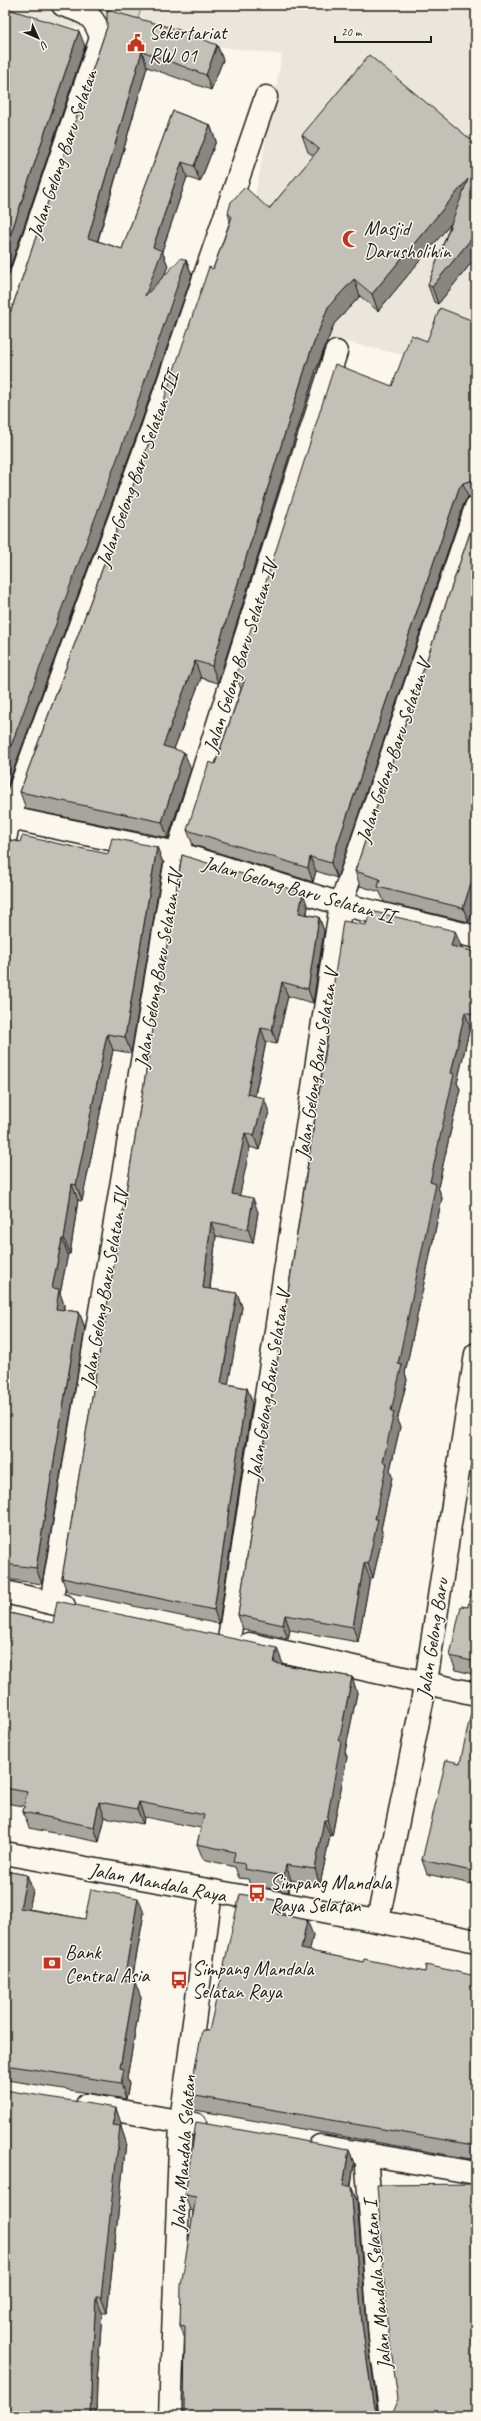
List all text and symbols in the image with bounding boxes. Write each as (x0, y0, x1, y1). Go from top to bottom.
north arrow (18, 18, 58, 58)
scale bar (335, 18, 431, 44)
place label: Sekertariat RW 01 (149, 20, 229, 68)
text: 20 m (341, 24, 363, 40)
public building icon: Sekertariat RW 01 (126, 33, 146, 53)
text: U (36, 38, 52, 54)
street label: Jalan Gelong Baru Selatan (21, 65, 103, 243)
place label: Masjid Darusholihin (364, 216, 452, 264)
mosque icon: Masjid Darusholihin (341, 229, 361, 249)
street label: Jalan Gelong Baru Selatan III (90, 364, 186, 571)
street label: Jalan Gelong Baru Selatan IV (197, 553, 285, 756)
street label: Jalan Gelong Baru Selatan V (350, 652, 438, 847)
street label: Jalan Gelong Baru Selatan II (199, 850, 402, 930)
street label: Jalan Gelong Baru Selatan IV (129, 864, 189, 1071)
street label: Jalan Gelong Baru Selatan V (289, 963, 345, 1162)
street label: Jalan Gelong Baru Selatan IV (75, 1183, 135, 1390)
street label: Jalan Gelong Baru Selatan V (241, 1284, 297, 1483)
street label: Jalan Gelong Baru (411, 1575, 455, 1701)
street label: Jalan Mandala Raya (86, 1857, 230, 1908)
place label: Simpang Mandala Raya Selatan (270, 1870, 393, 1918)
bus stop icon: Simpang Mandala Raya Selatan (247, 1883, 267, 1903)
place label: Bank Central Asia (65, 1940, 151, 1988)
bank icon: Bank Central Asia (42, 1953, 62, 1973)
place label: Simpang Mandala Selatan Raya (192, 1956, 315, 2004)
bus stop icon: Simpang Mandala Selatan Raya (169, 1970, 189, 1990)
street label: Jalan Mandala Selatan (166, 2073, 201, 2233)
street label: Jalan Mandala Selatan I (357, 2195, 397, 2371)

